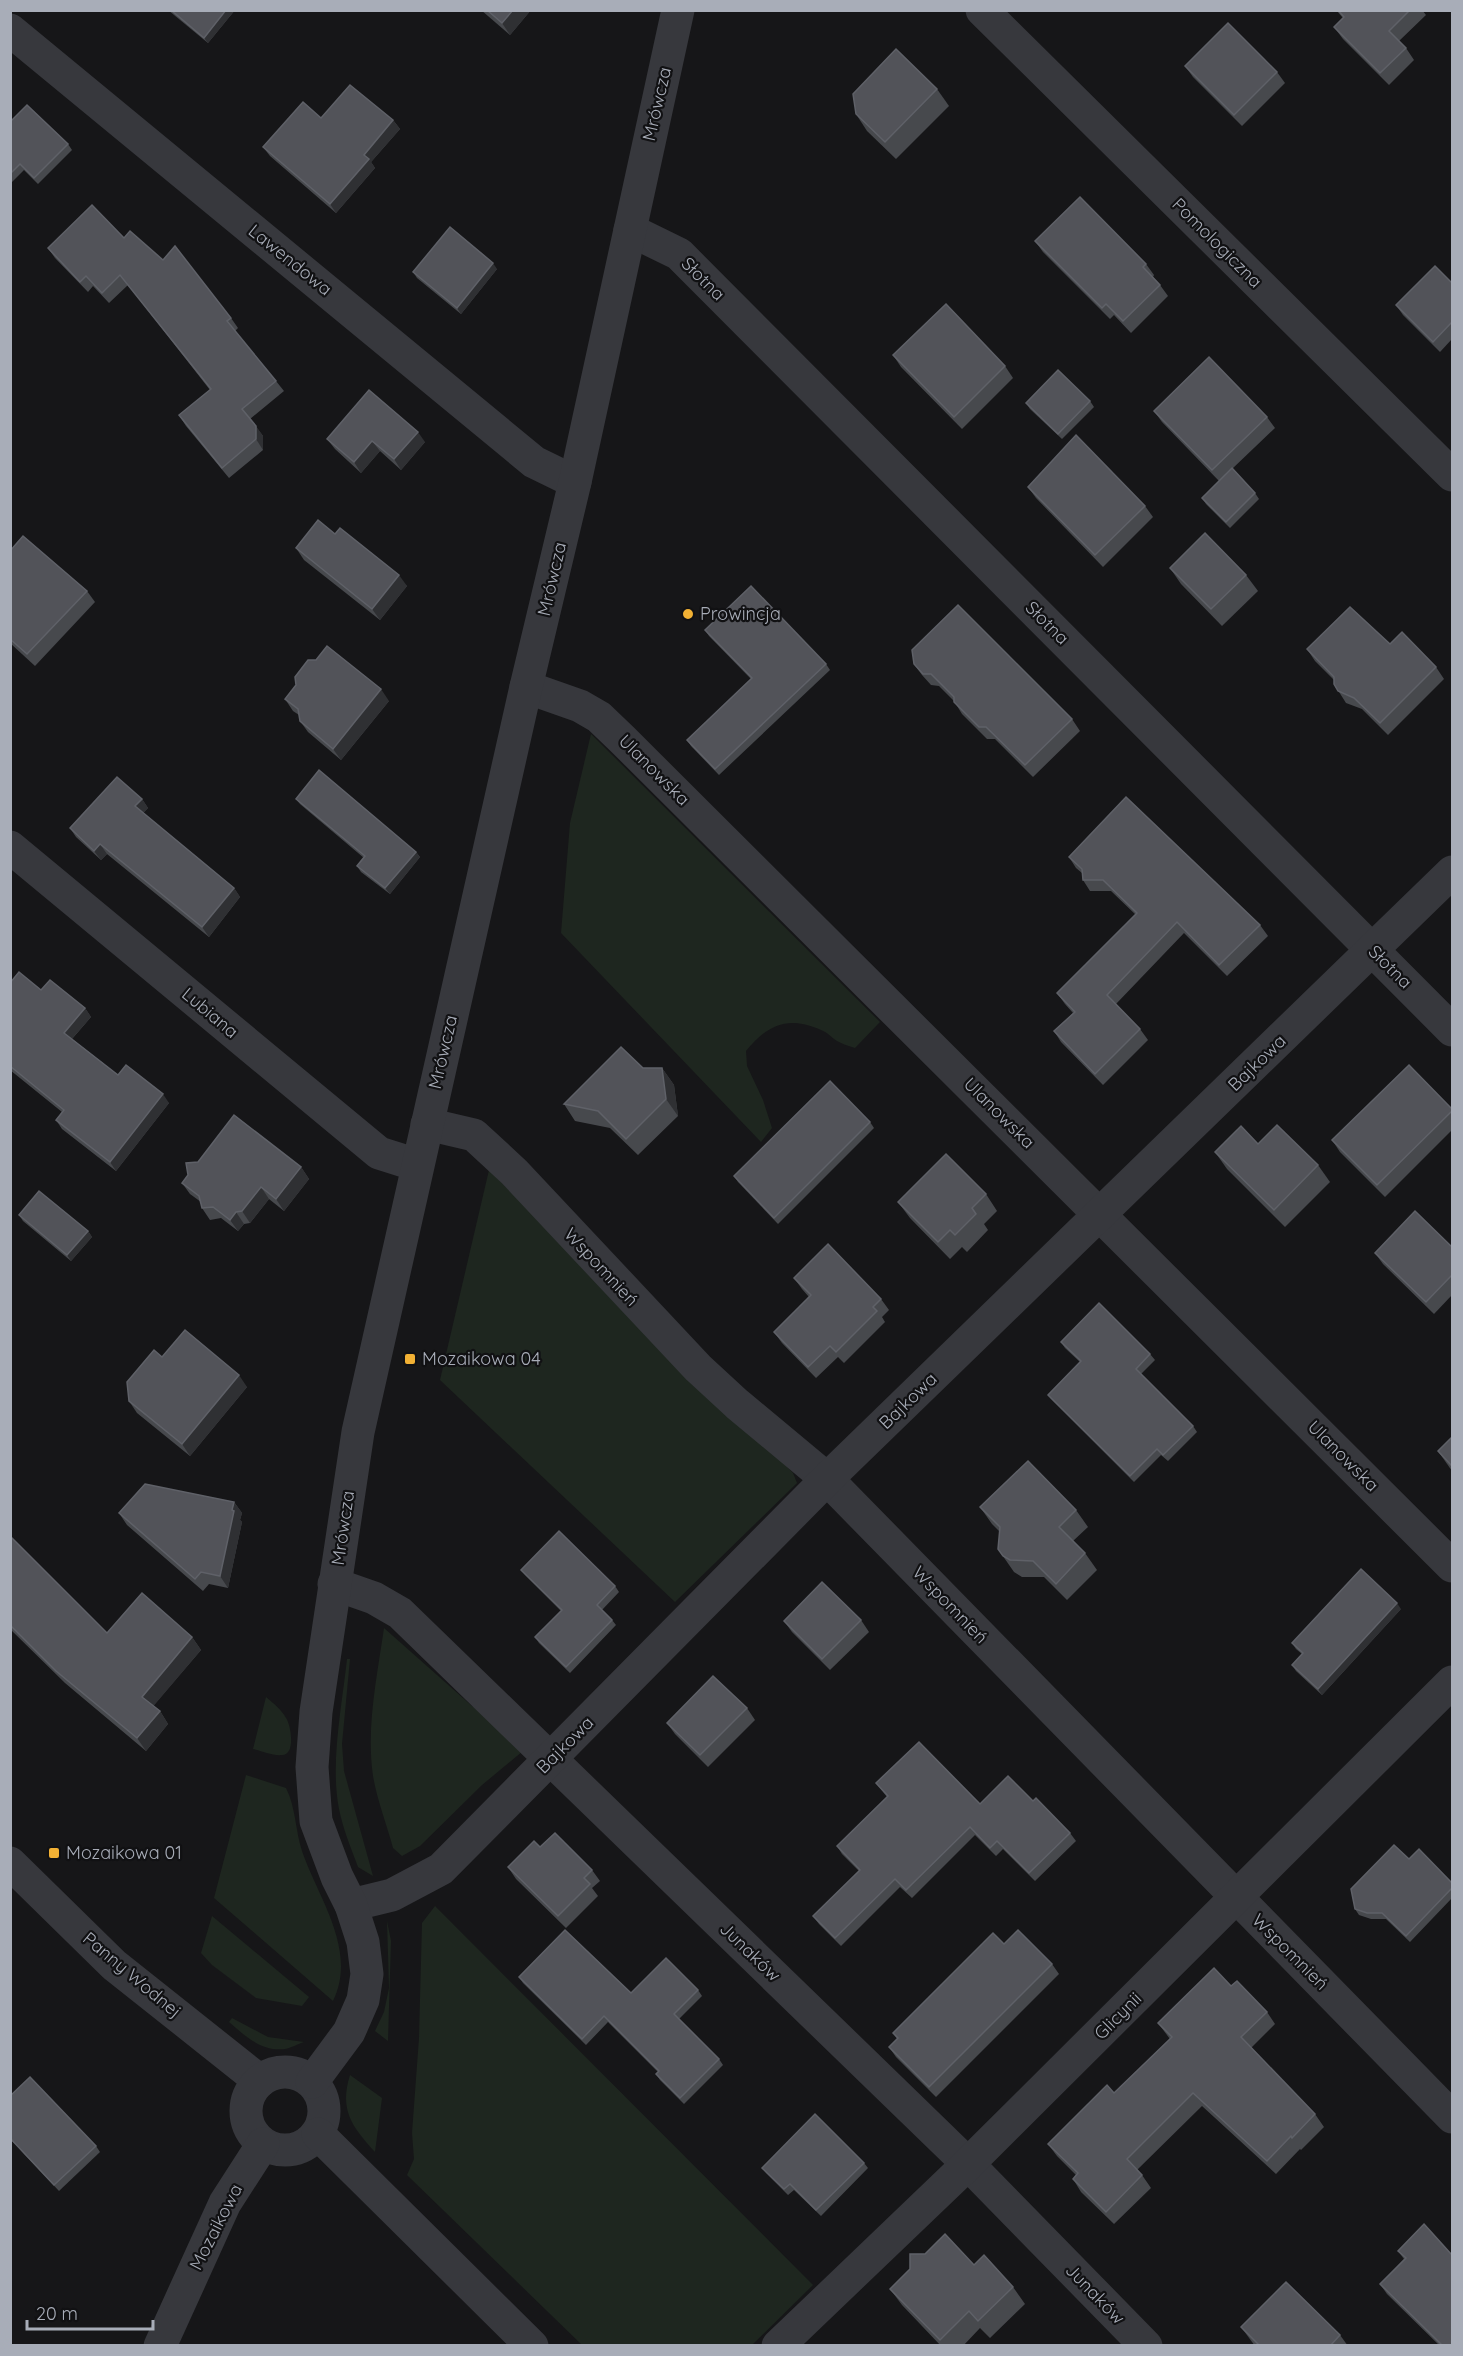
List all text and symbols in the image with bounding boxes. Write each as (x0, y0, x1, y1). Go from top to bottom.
street label: Mrówcza (637, 65, 676, 143)
street label: Pomologiczna (1168, 193, 1267, 292)
street label: Lawendowa (244, 219, 337, 300)
street label: Słotna (677, 252, 730, 305)
street label: Mrówcza (532, 540, 571, 618)
street label: Słotna (1021, 596, 1074, 649)
place label: Prowincja (700, 602, 781, 625)
marker: Prowincja (681, 607, 695, 621)
street label: Ulanowska (614, 729, 695, 810)
street label: Słotna (1364, 940, 1417, 993)
street label: Lubiana (177, 982, 243, 1043)
street label: Mrówcza (423, 1013, 462, 1091)
street label: Bajkowa (1223, 1029, 1291, 1096)
street label: Ulanowska (959, 1072, 1040, 1153)
street label: Wspomnień (559, 1223, 643, 1311)
place label: Mozaikowa 04 (422, 1347, 541, 1370)
marker: Mozaikowa 04 (403, 1352, 417, 1366)
street label: Bajkowa (874, 1367, 942, 1434)
street label: Ulanowska (1303, 1415, 1384, 1496)
street label: Mrówcza (326, 1489, 359, 1567)
street label: Wspomnień (908, 1561, 993, 1648)
street label: Bajkowa (531, 1711, 598, 1778)
place label: Mozaikowa 01 (66, 1841, 182, 1864)
marker: Mozaikowa 01 (47, 1846, 61, 1860)
street label: Wspomnień (1247, 1909, 1333, 1995)
street label: Junaków (715, 1917, 786, 1986)
street label: Panny Wodnej (78, 1927, 186, 2023)
street label: Glicynii (1089, 1987, 1146, 2044)
street label: Mozaikowa (184, 2180, 247, 2274)
street label: Junaków (1061, 2258, 1130, 2329)
scale bar (27, 2293, 153, 2331)
text: 20 m (36, 2302, 78, 2325)

